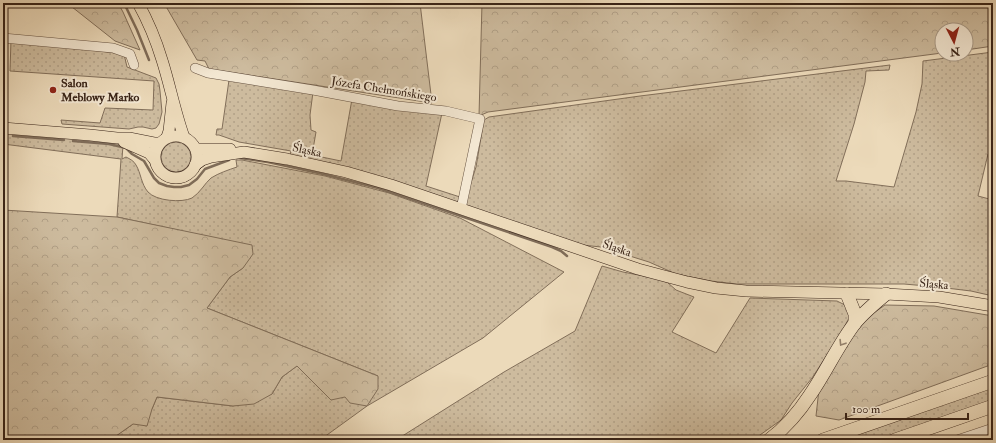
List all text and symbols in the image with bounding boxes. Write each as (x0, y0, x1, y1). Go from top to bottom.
north arrow (934, 22, 974, 62)
text: N (948, 44, 962, 59)
street label: Józefa Chełmońskiego (329, 74, 438, 105)
place label: Salon Meblowy Marko (60, 76, 140, 105)
marker: Salon Meblowy Marko (48, 85, 58, 95)
street label: Śląska (291, 140, 324, 161)
street label: Śląska (601, 237, 634, 261)
street label: Śląska (919, 276, 950, 293)
one-way arrow (839, 339, 846, 346)
scale bar (846, 395, 968, 421)
text: 100 m (852, 402, 881, 417)

